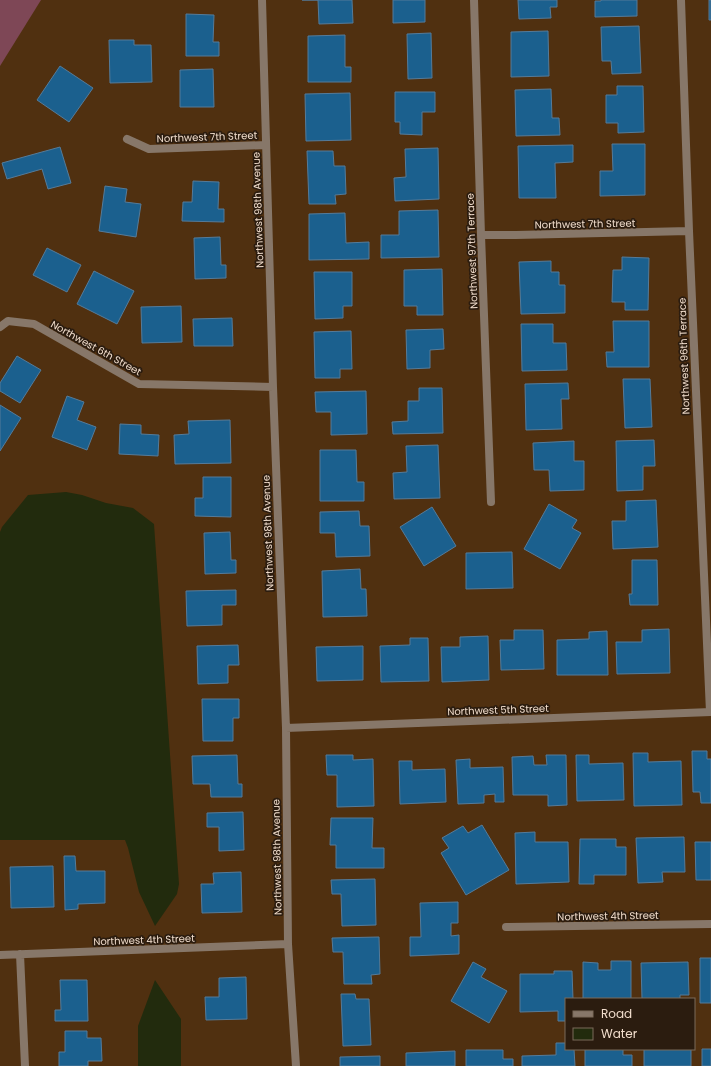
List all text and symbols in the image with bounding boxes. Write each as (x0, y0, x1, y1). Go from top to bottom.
street label: Northwest 7th Street (156, 128, 258, 146)
street label: Northwest 98th Avenue (248, 152, 268, 268)
street label: Northwest 97th Terrace (462, 193, 482, 309)
street label: Northwest 7th Street (535, 216, 636, 232)
street label: Northwest 96th Terrace (674, 297, 694, 415)
street label: Northwest 6th Street (48, 317, 144, 379)
street label: Northwest 98th Avenue (258, 475, 278, 591)
street label: Northwest 5th Street (447, 701, 549, 719)
street label: Northwest 98th Avenue (268, 799, 286, 915)
street label: Northwest 4th Street (557, 908, 659, 924)
street label: Northwest 4th Street (93, 931, 195, 949)
legend (565, 998, 695, 1050)
text: Road (601, 1005, 632, 1022)
text: Water (601, 1025, 638, 1042)

